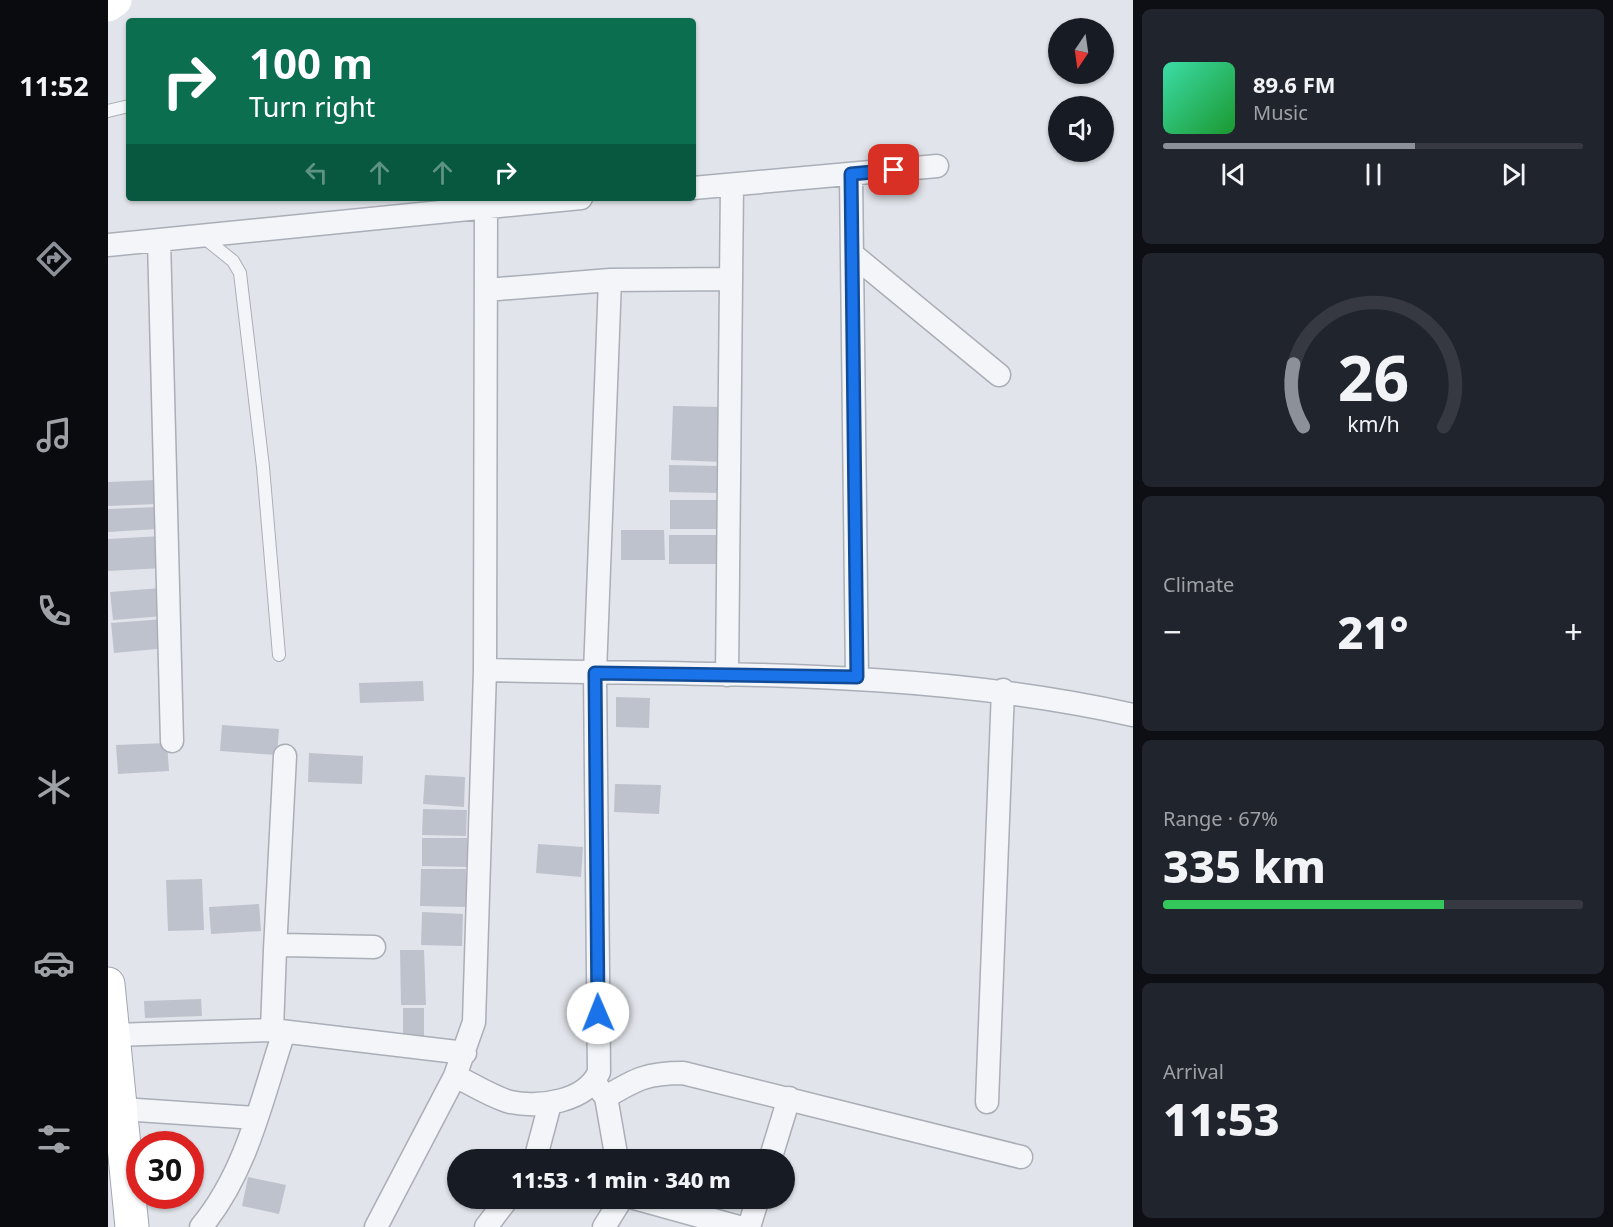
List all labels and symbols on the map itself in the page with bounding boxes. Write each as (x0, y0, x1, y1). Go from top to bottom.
north arrow (1048, 18, 1114, 84)
pin (868, 144, 919, 195)
position arrow (566, 981, 630, 1045)
speed limit sign: 30 (126, 1131, 204, 1209)

